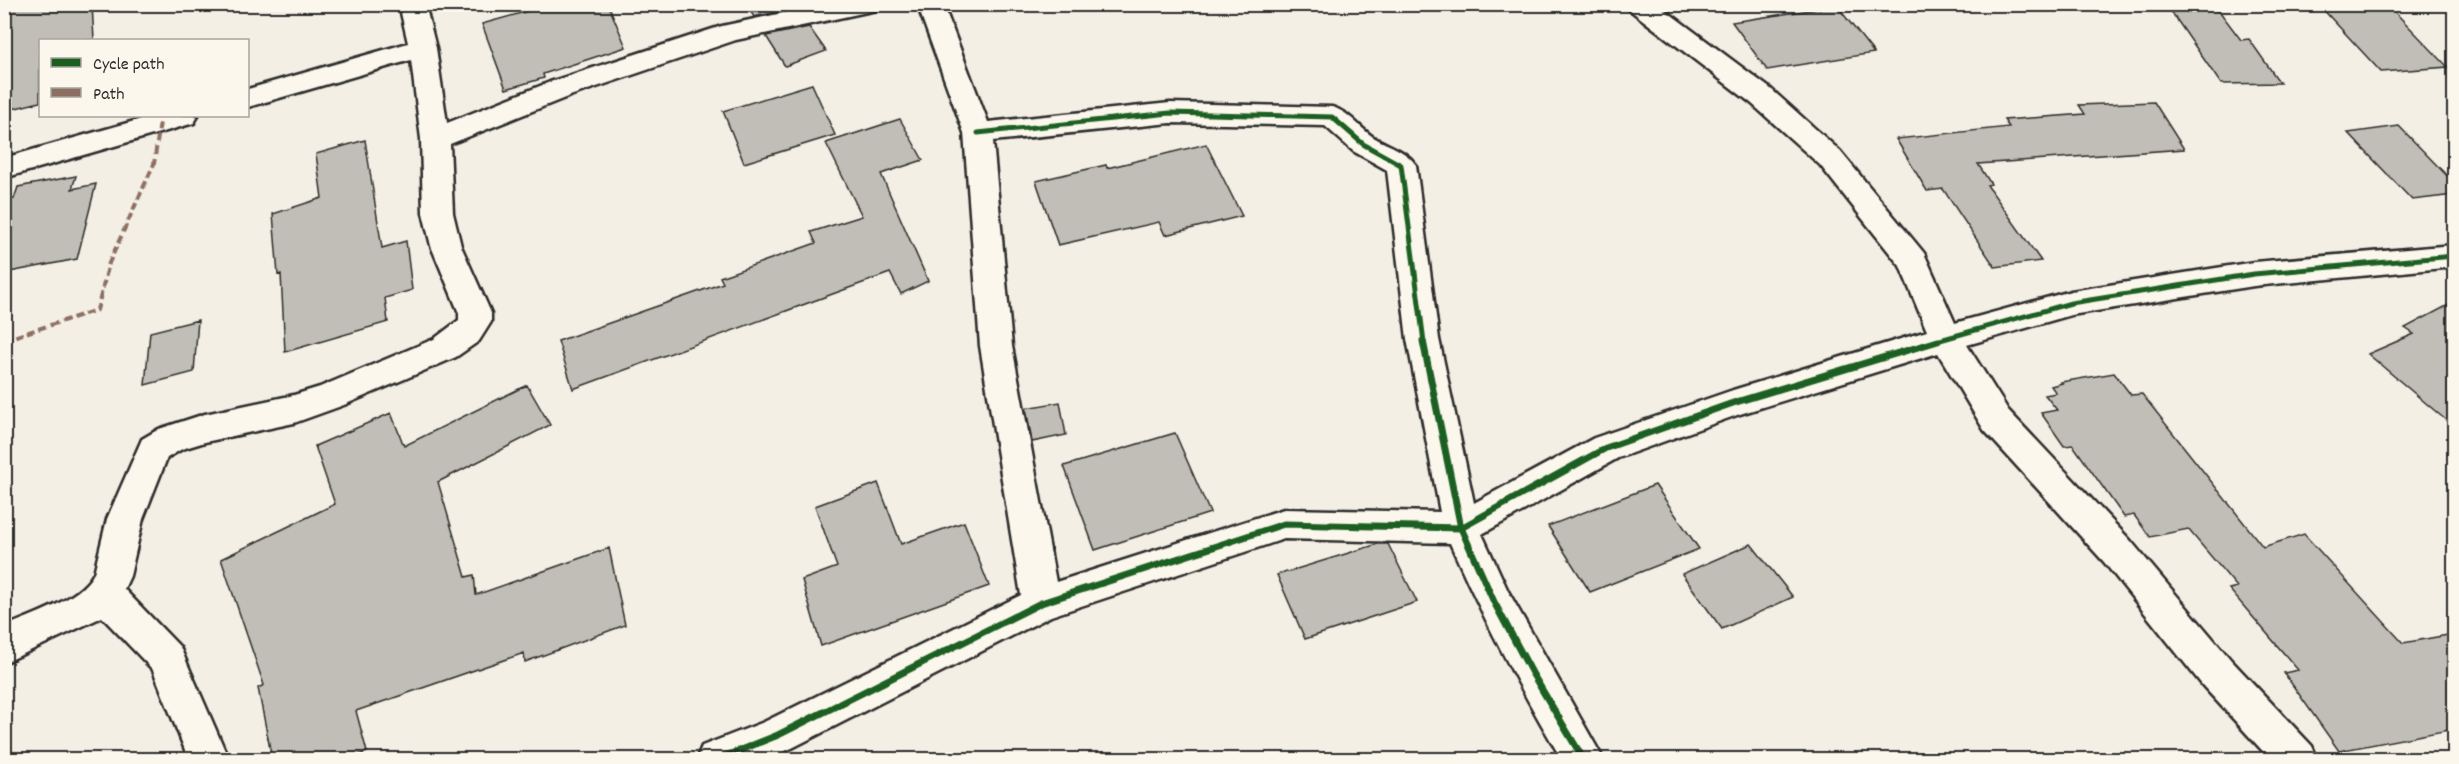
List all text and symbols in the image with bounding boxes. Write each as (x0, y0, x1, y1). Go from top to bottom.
legend (39, 39, 249, 117)
text: Cycle path (93, 53, 164, 78)
text: Path (93, 83, 125, 108)

